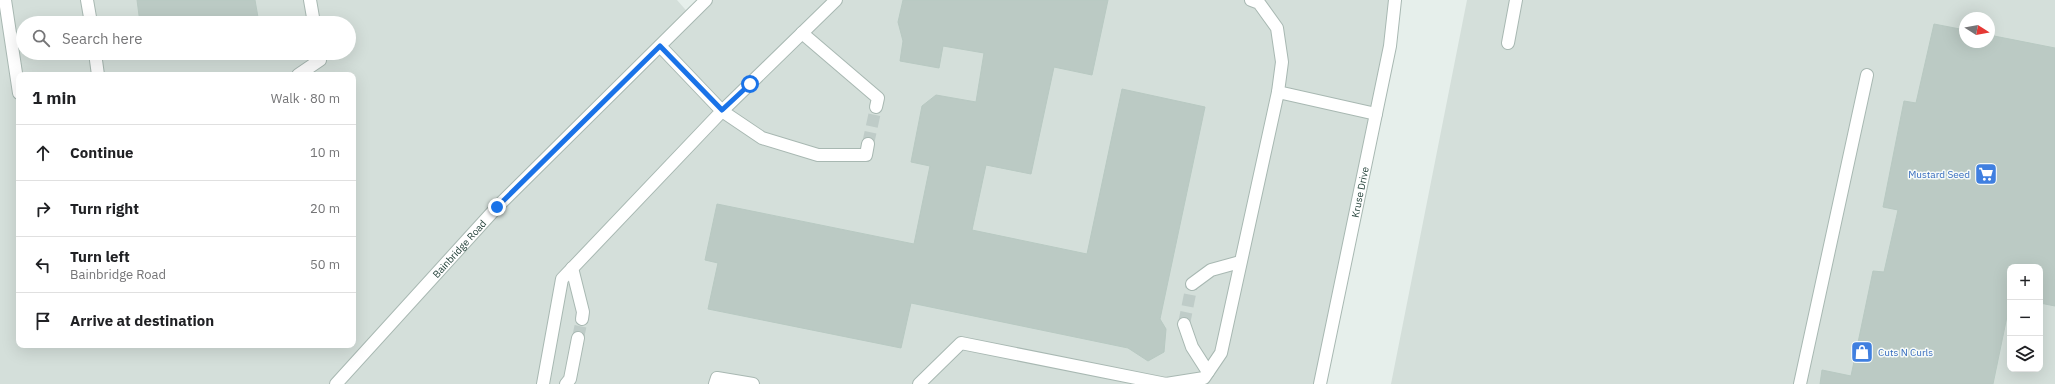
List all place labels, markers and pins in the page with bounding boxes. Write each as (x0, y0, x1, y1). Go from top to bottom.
supermarket icon: Mustard Seed (1973, 161, 1999, 187)
place label: Mustard Seed (1908, 168, 1970, 181)
shop icon: Cuts N Curls (1849, 339, 1875, 365)
place label: Cuts N Curls (1878, 346, 1933, 359)

